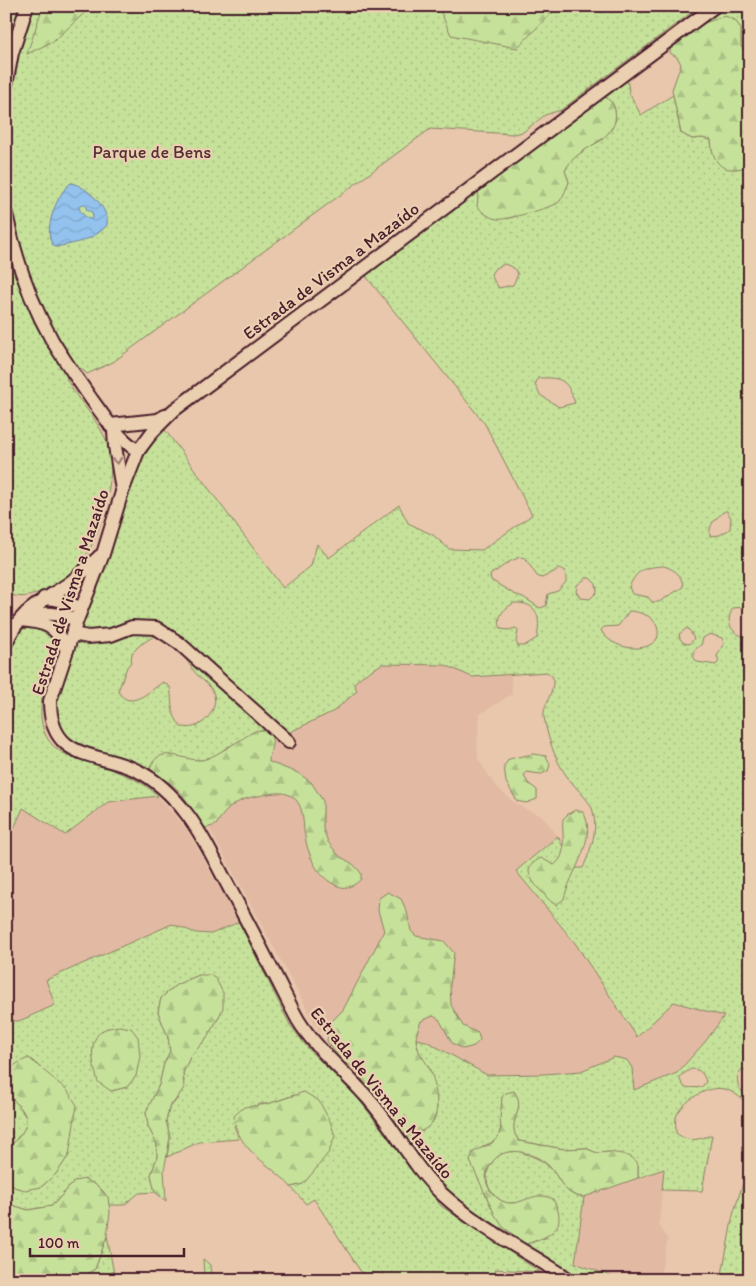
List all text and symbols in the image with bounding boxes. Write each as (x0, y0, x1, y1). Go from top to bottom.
park label: Parque de Bens (93, 141, 211, 163)
street label: Estrada de Visma a Mazaído (238, 197, 424, 345)
one-way arrow (111, 458, 122, 466)
street label: Estrada de Visma a Mazaído (26, 486, 114, 698)
street label: Estrada de Visma a Mazaído (306, 1002, 458, 1184)
scale bar (30, 1226, 184, 1258)
text: 100 m (38, 1234, 80, 1252)

